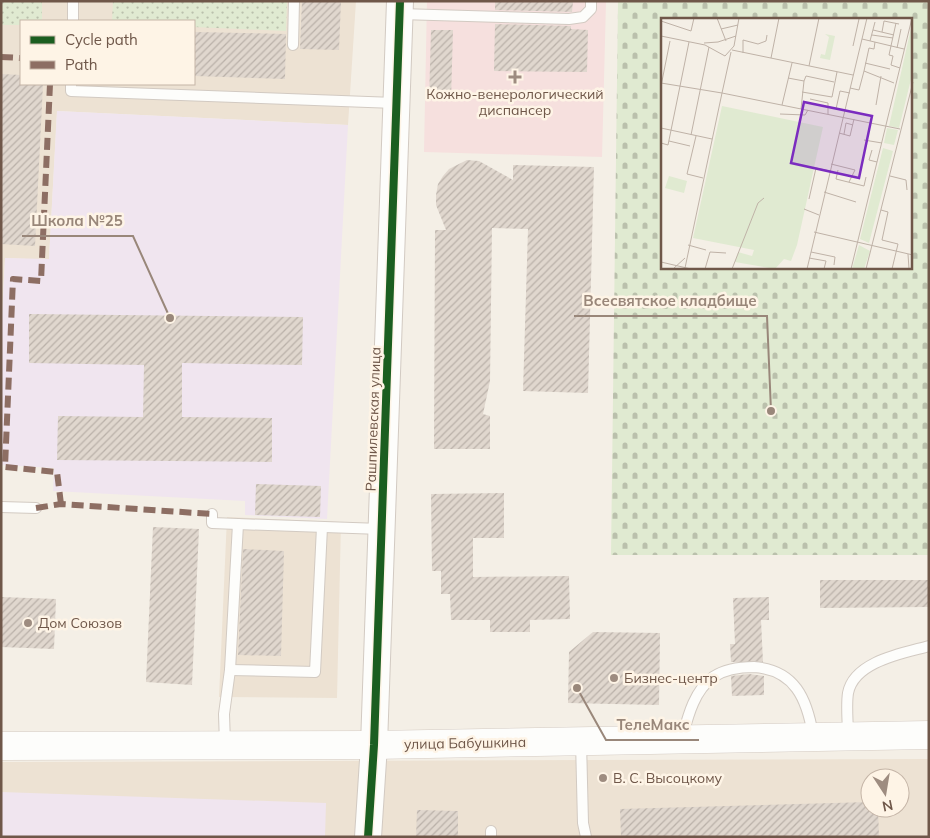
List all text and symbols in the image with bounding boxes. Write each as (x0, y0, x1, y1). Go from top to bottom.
inset map (661, 18, 912, 269)
legend (20, 20, 195, 85)
text: Cycle path (65, 30, 138, 49)
text: Path (65, 55, 97, 74)
marker: Кожно-венерологический диспансер (508, 70, 522, 84)
place label: Кожно-венерологический диспансер (426, 85, 604, 119)
callout: Школа №25 (22, 206, 133, 236)
text: Школа №25 (31, 211, 123, 230)
callout: Всесвятское кладбище (574, 286, 767, 316)
text: Всесвятское кладбище (583, 291, 757, 310)
street label: Рашпилевская улица (361, 346, 385, 492)
place label: Дом Союзов (38, 614, 122, 632)
marker: Дом Союзов (22, 617, 34, 629)
place label: Бизнес-центр (624, 669, 718, 687)
marker: Бизнес-центр (608, 672, 620, 684)
callout: ТелеМакс (606, 710, 699, 740)
text: ТелеМакс (617, 715, 690, 734)
street label: улица Бабушкина (404, 733, 526, 753)
north arrow (860, 768, 910, 818)
place label: В. С. Высоцкому (613, 769, 723, 787)
marker: В. С. Высоцкому (597, 772, 609, 784)
text: N (881, 796, 895, 816)

